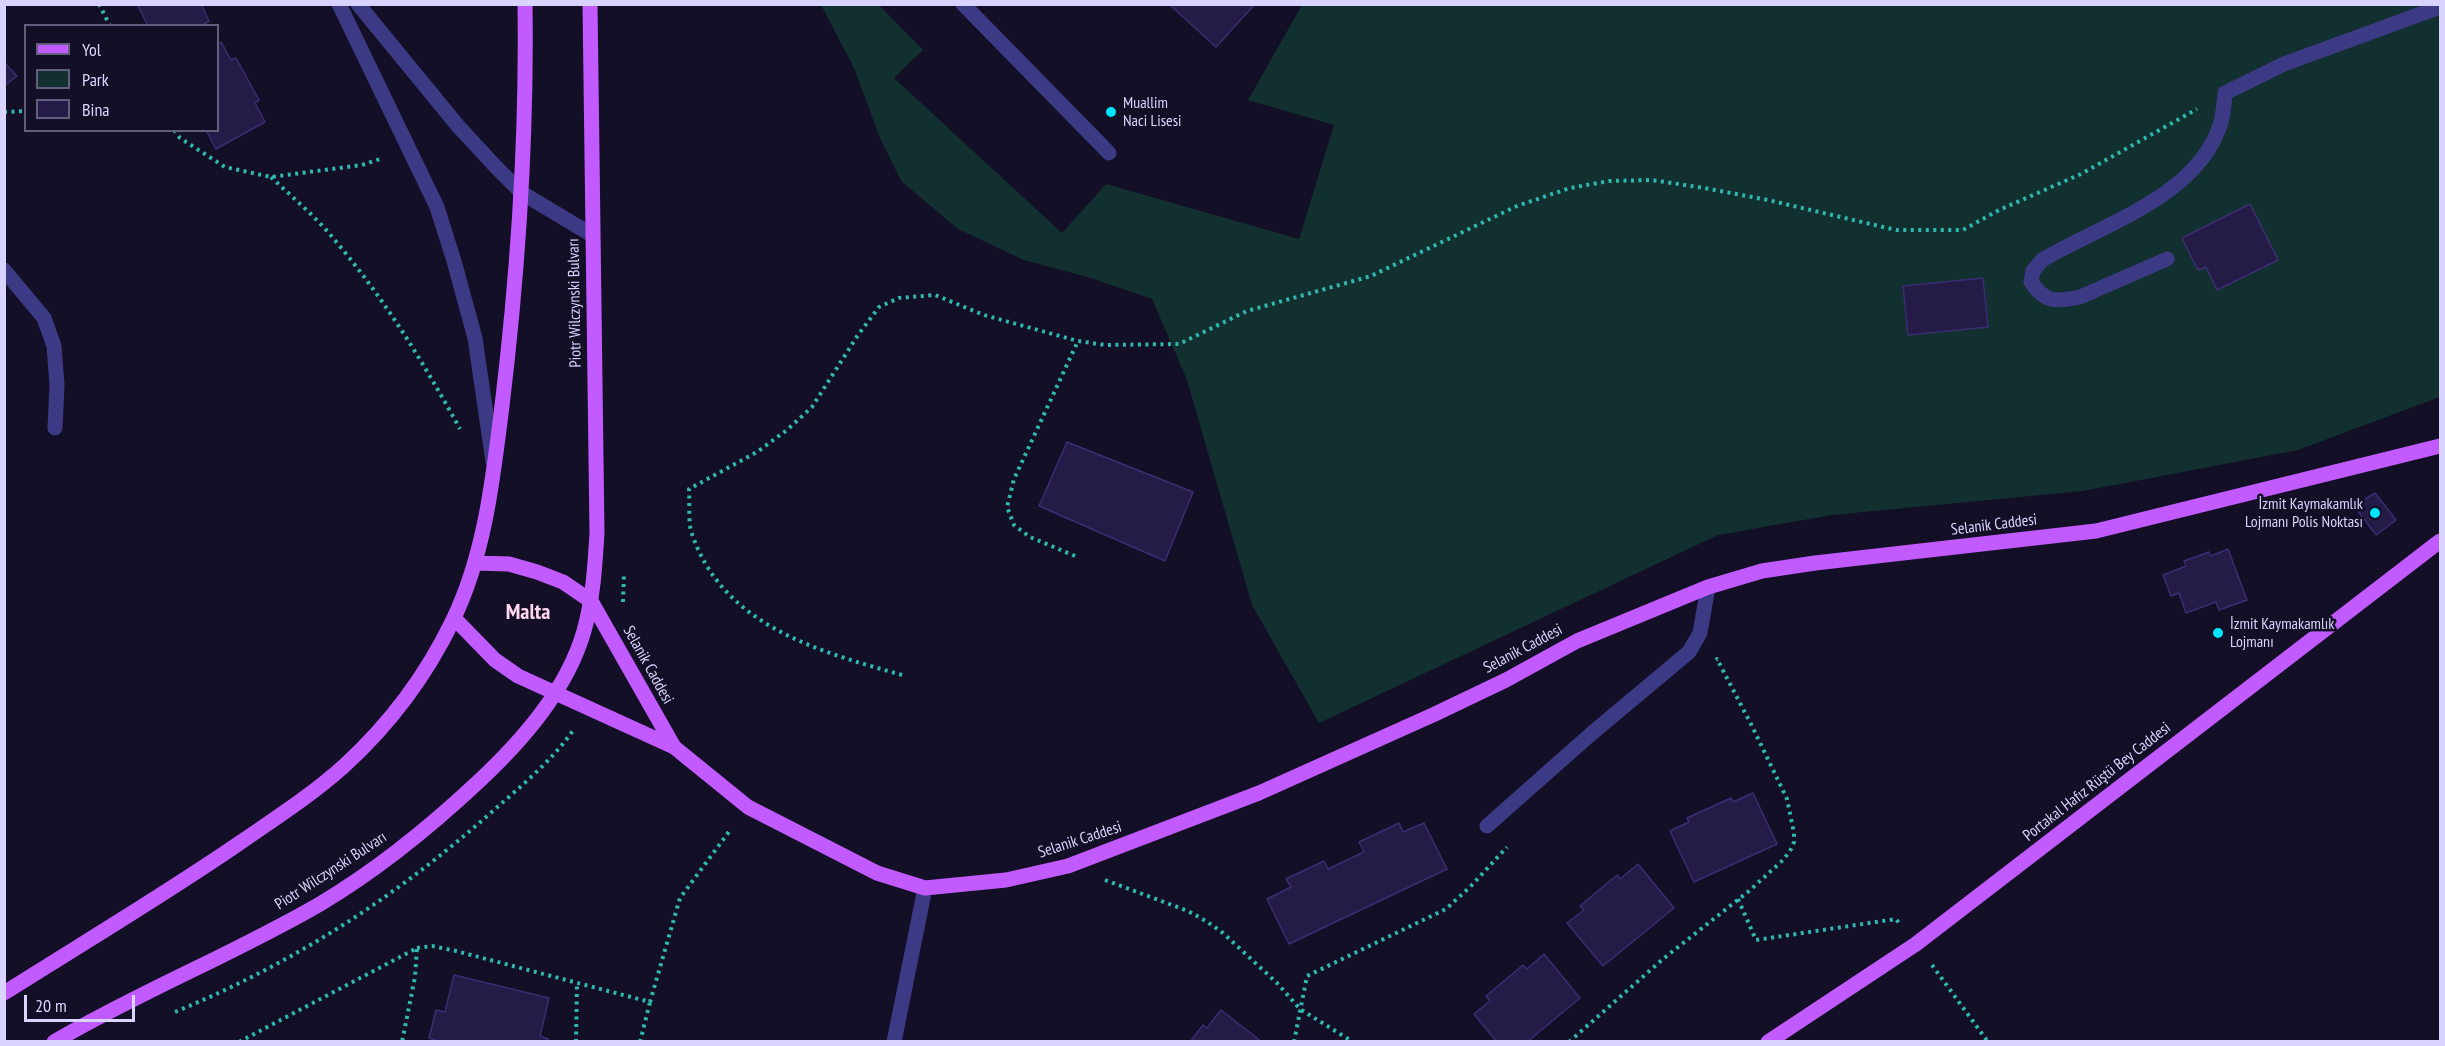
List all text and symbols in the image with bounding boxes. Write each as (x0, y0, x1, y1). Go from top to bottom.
legend (24, 24, 219, 132)
text: Yol (82, 38, 101, 61)
text: Park (82, 68, 109, 91)
place label: Muallim Naci Lisesi (1123, 93, 1182, 131)
text: Bina (82, 98, 110, 121)
marker: Muallim Naci Lisesi (1104, 105, 1118, 119)
street label: Piotr Wilczynski Bulvarı (564, 238, 586, 368)
place label: İzmit Kaymakamlık Lojmanı Polis Noktası (2245, 494, 2363, 532)
marker: İzmit Kaymakamlık Lojmanı Polis Noktası (2368, 506, 2382, 520)
street label: Selanik Caddesi (1950, 510, 2038, 540)
district label: Malta (506, 600, 550, 626)
place label: İzmit Kaymakamlık Lojmanı (2230, 614, 2334, 652)
street label: Selanik Caddesi (1480, 620, 1566, 678)
street label: Selanik Caddesi (619, 622, 677, 708)
marker: İzmit Kaymakamlık Lojmanı (2211, 626, 2225, 640)
street label: Portakal Hafız Rüştü Bey Caddesi (2020, 719, 2174, 845)
street label: Selanik Caddesi (1036, 817, 1124, 863)
street label: Piotr Wilczynski Bulvarı (272, 828, 390, 914)
scale bar (27, 983, 138, 1021)
text: 20 m (35, 994, 67, 1017)

